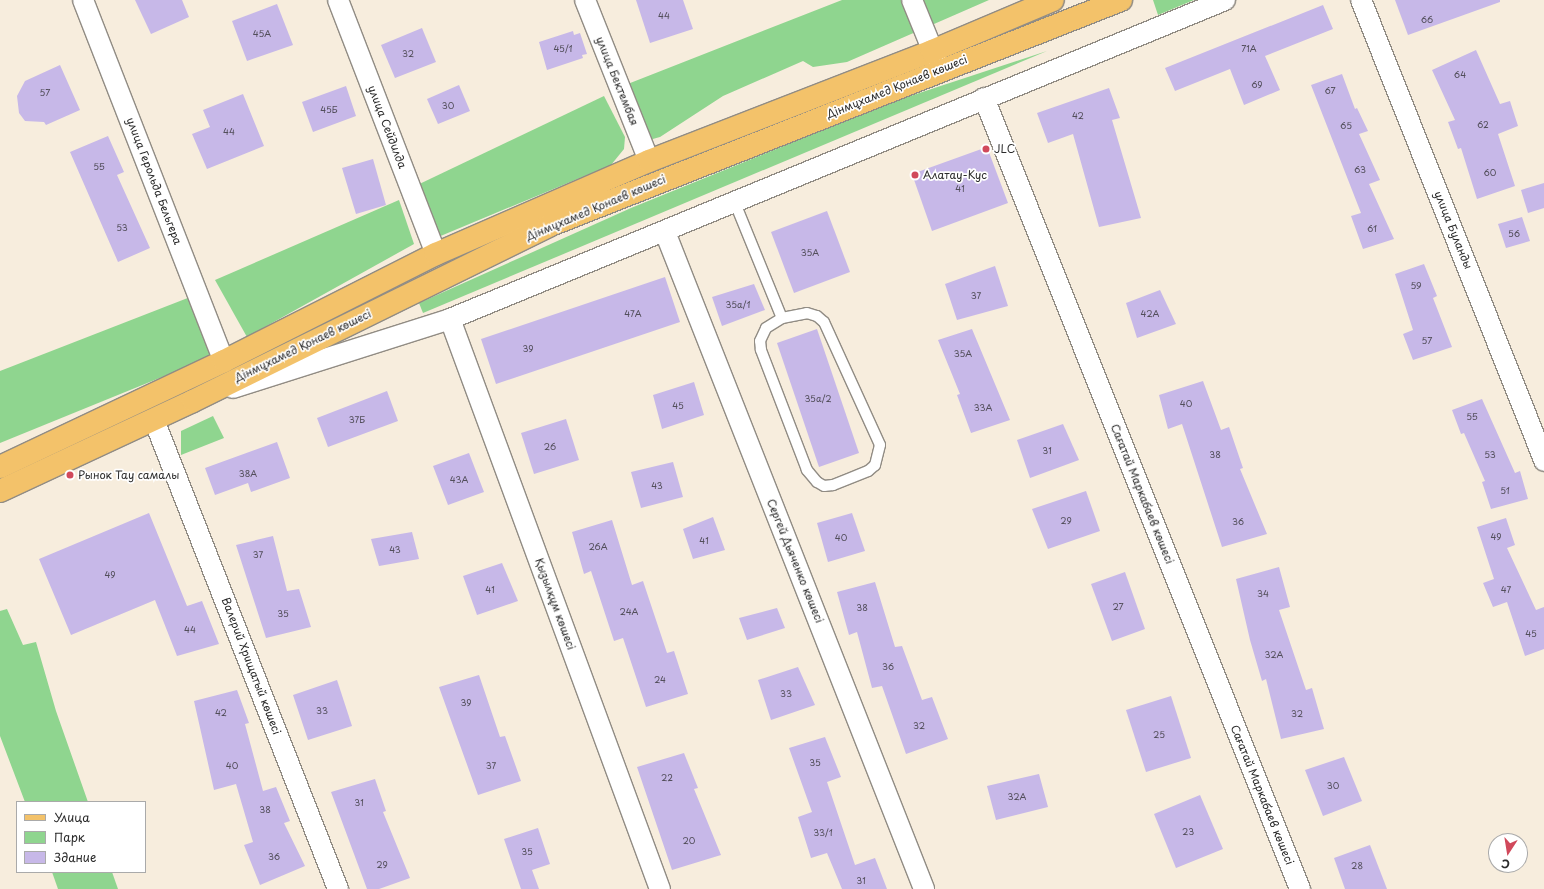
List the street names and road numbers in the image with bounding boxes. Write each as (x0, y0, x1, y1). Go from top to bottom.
street label: улица Бектембая (593, 34, 641, 128)
street label: Дінмұхамед Қонаев көшесі (825, 53, 969, 121)
street label: улица Сейдилда (365, 83, 409, 171)
street label: улица Герольда Бельгера (123, 115, 185, 247)
street label: Дінмұхамед Қонаев көшесі (524, 172, 668, 244)
street label: улица Буланды (1431, 189, 1475, 271)
street label: Дінмұхамед Қонаев көшесі (232, 307, 374, 385)
street label: Сағатай Маркабаев көшесі (1108, 422, 1176, 566)
street label: Сергей Дьяченко көшесі (764, 497, 826, 625)
street label: Қызылқұм көшесі (532, 556, 578, 652)
street label: Валерий Хрищатый көшесі (219, 595, 283, 737)
street label: Сағатай Маркабаев көшесі (1228, 723, 1296, 867)

